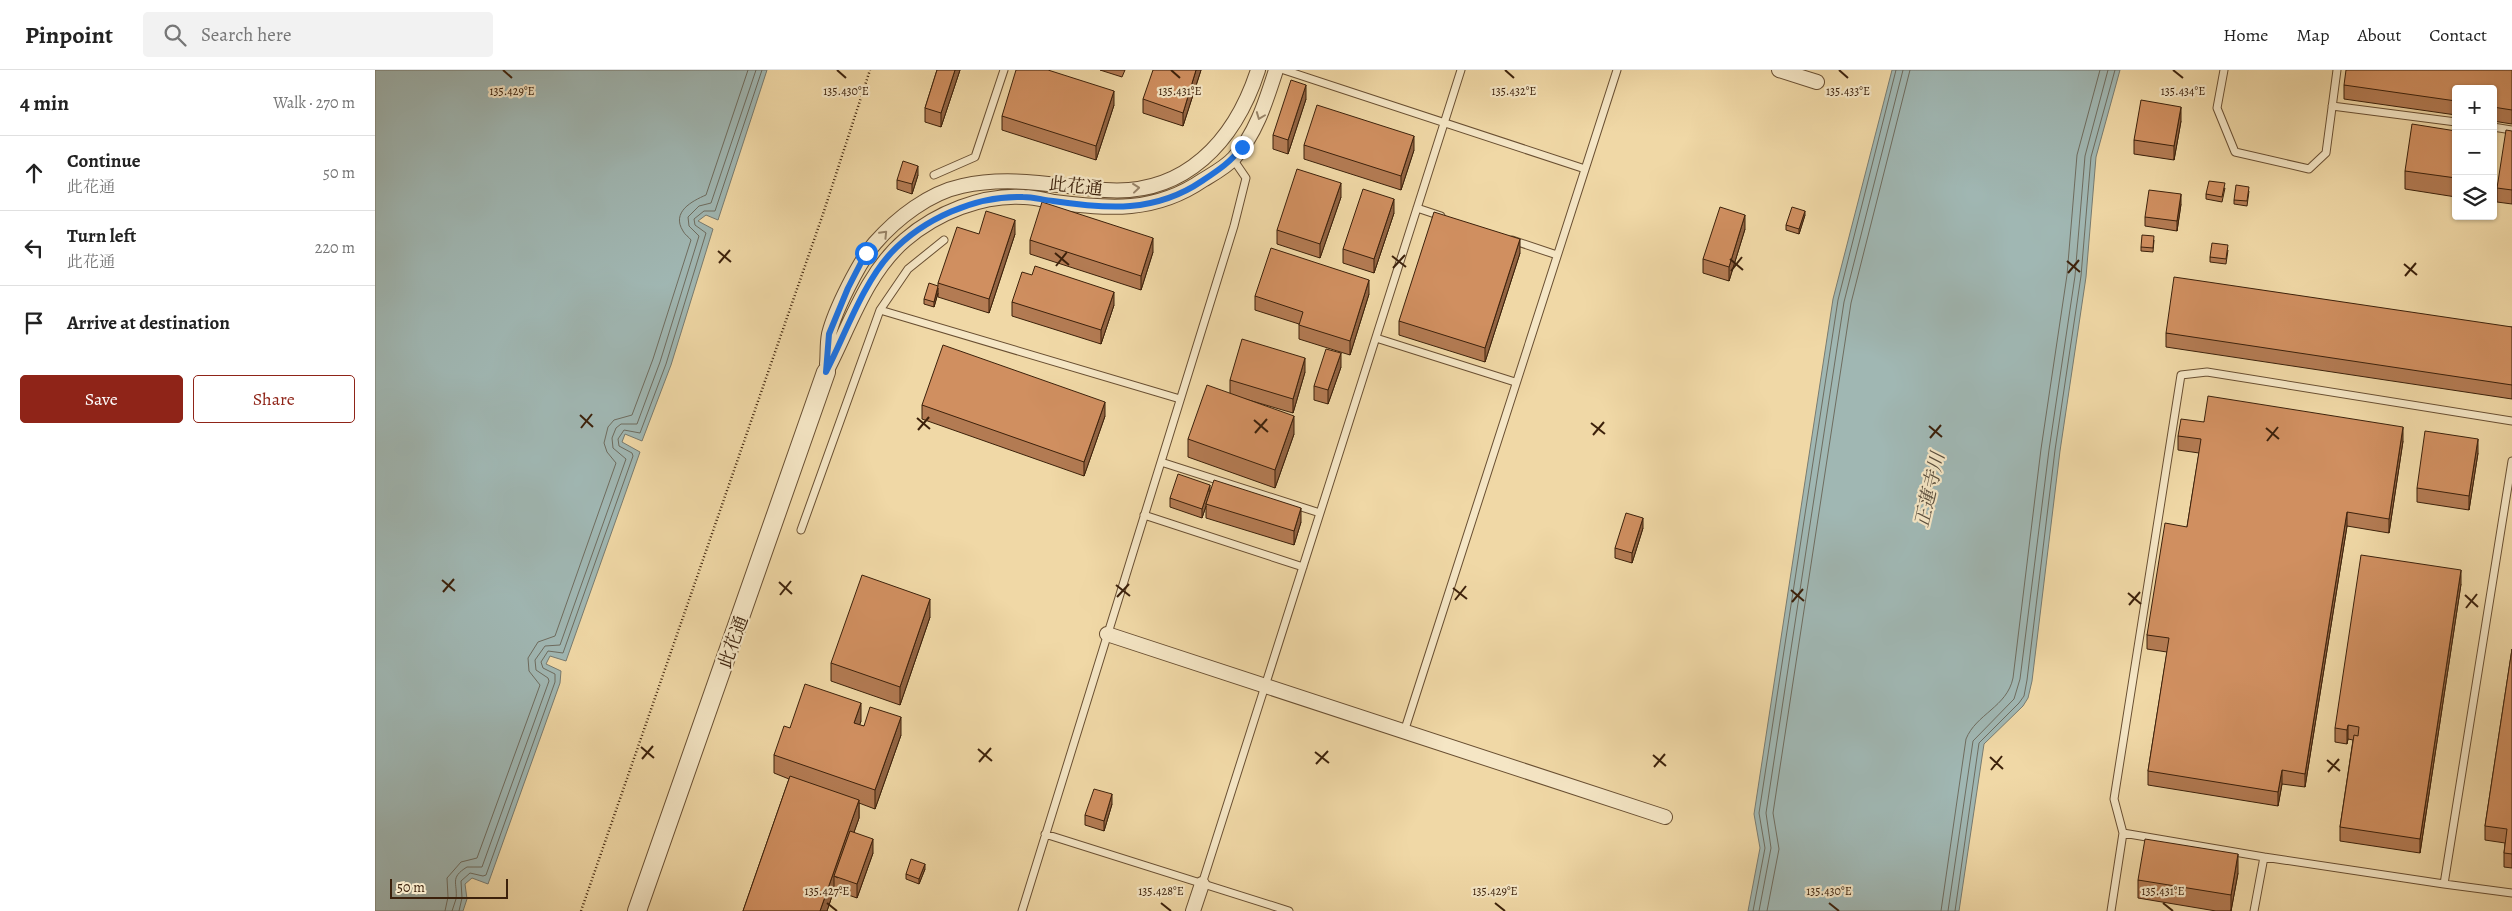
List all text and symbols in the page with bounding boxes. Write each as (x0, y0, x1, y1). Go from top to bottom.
search box (143, 12, 493, 57)
text: Pinpoint (25, 19, 113, 51)
icon: search (161, 21, 189, 49)
text: Search here (201, 22, 291, 48)
text: Home (2223, 23, 2268, 47)
text: Map (2296, 23, 2329, 47)
text: About (2357, 23, 2401, 47)
text: Contact (2429, 23, 2487, 47)
text: 135.429°E (489, 83, 535, 99)
text: 135.430°E (823, 83, 869, 99)
text: 135.431°E (1158, 83, 1202, 99)
text: 135.432°E (1492, 83, 1536, 99)
text: 135.433°E (1826, 83, 1870, 99)
text: 135.434°E (2161, 83, 2205, 99)
map controls (2452, 85, 2497, 220)
button: + (2452, 85, 2497, 130)
text: 4 min (20, 89, 69, 117)
text: Walk · 270 m (273, 92, 355, 114)
one-way arrow (1255, 111, 1266, 120)
button: − (2452, 130, 2497, 175)
route end (1231, 136, 1254, 159)
text: Continue (67, 148, 141, 174)
icon: ahead (20, 159, 48, 187)
text: 50 m (323, 162, 355, 184)
street label: 此花通 (1048, 171, 1104, 201)
button: layers (2452, 175, 2497, 220)
text: 此花通 (67, 176, 115, 198)
one-way arrow (1132, 183, 1140, 194)
text: Turn left (67, 223, 136, 249)
one-way arrow (878, 230, 887, 239)
icon: left (20, 234, 48, 262)
text: 220 m (315, 237, 355, 259)
route start (855, 242, 878, 265)
text: 此花通 (67, 251, 115, 273)
icon: arrive (20, 309, 48, 337)
text: Arrive at destination (67, 310, 230, 336)
button: Save (20, 375, 183, 423)
button: Share (193, 375, 355, 423)
water label: 正蓮寺川 (1909, 448, 1952, 530)
street label: 此花通 (712, 613, 754, 671)
scale bar (390, 876, 507, 899)
text: 50 m (397, 878, 425, 897)
text: 135.427°E (805, 883, 849, 899)
text: 135.428°E (1138, 883, 1184, 899)
text: 135.429°E (1472, 883, 1518, 899)
text: 135.430°E (1806, 883, 1852, 899)
text: 135.431°E (2141, 883, 2185, 899)

